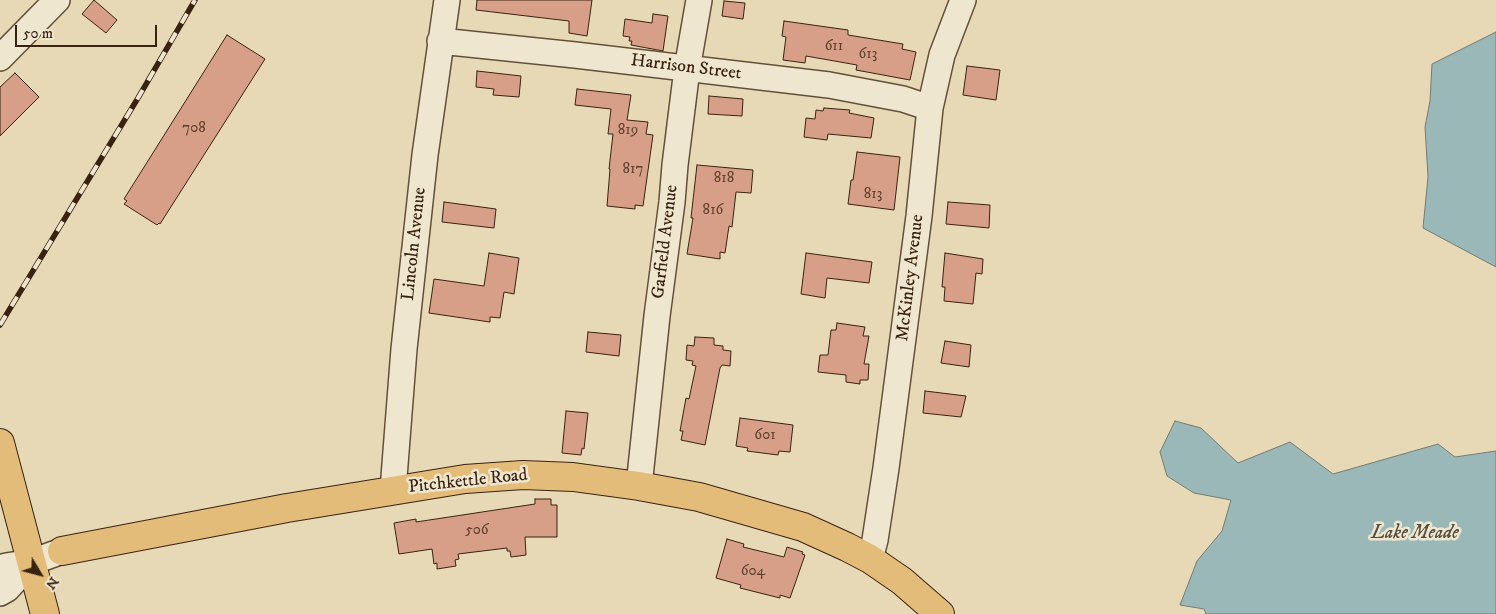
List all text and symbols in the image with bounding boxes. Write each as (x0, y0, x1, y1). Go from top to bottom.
scale bar (18, 15, 160, 47)
text: 50 m (23, 24, 53, 43)
house number: 611 (825, 38, 843, 56)
house number: 613 (859, 46, 877, 64)
street label: Harrison Street (629, 50, 743, 86)
house number: 708 (182, 120, 206, 138)
house number: 819 (618, 122, 638, 140)
house number: 817 (623, 161, 643, 179)
house number: 818 (714, 170, 734, 188)
street label: Garfield Avenue (648, 184, 684, 300)
street label: Lincoln Avenue (398, 186, 432, 302)
house number: 813 (864, 186, 882, 204)
house number: 816 (703, 202, 723, 220)
street label: McKinley Avenue (893, 213, 929, 343)
house number: 601 (754, 427, 776, 445)
street label: Pitchkettle Road (407, 465, 529, 499)
house number: 506 (465, 522, 489, 540)
water label: Lake Meade (1371, 523, 1459, 545)
north arrow (15, 549, 65, 599)
house number: 604 (741, 563, 765, 581)
text: N (41, 573, 63, 593)

